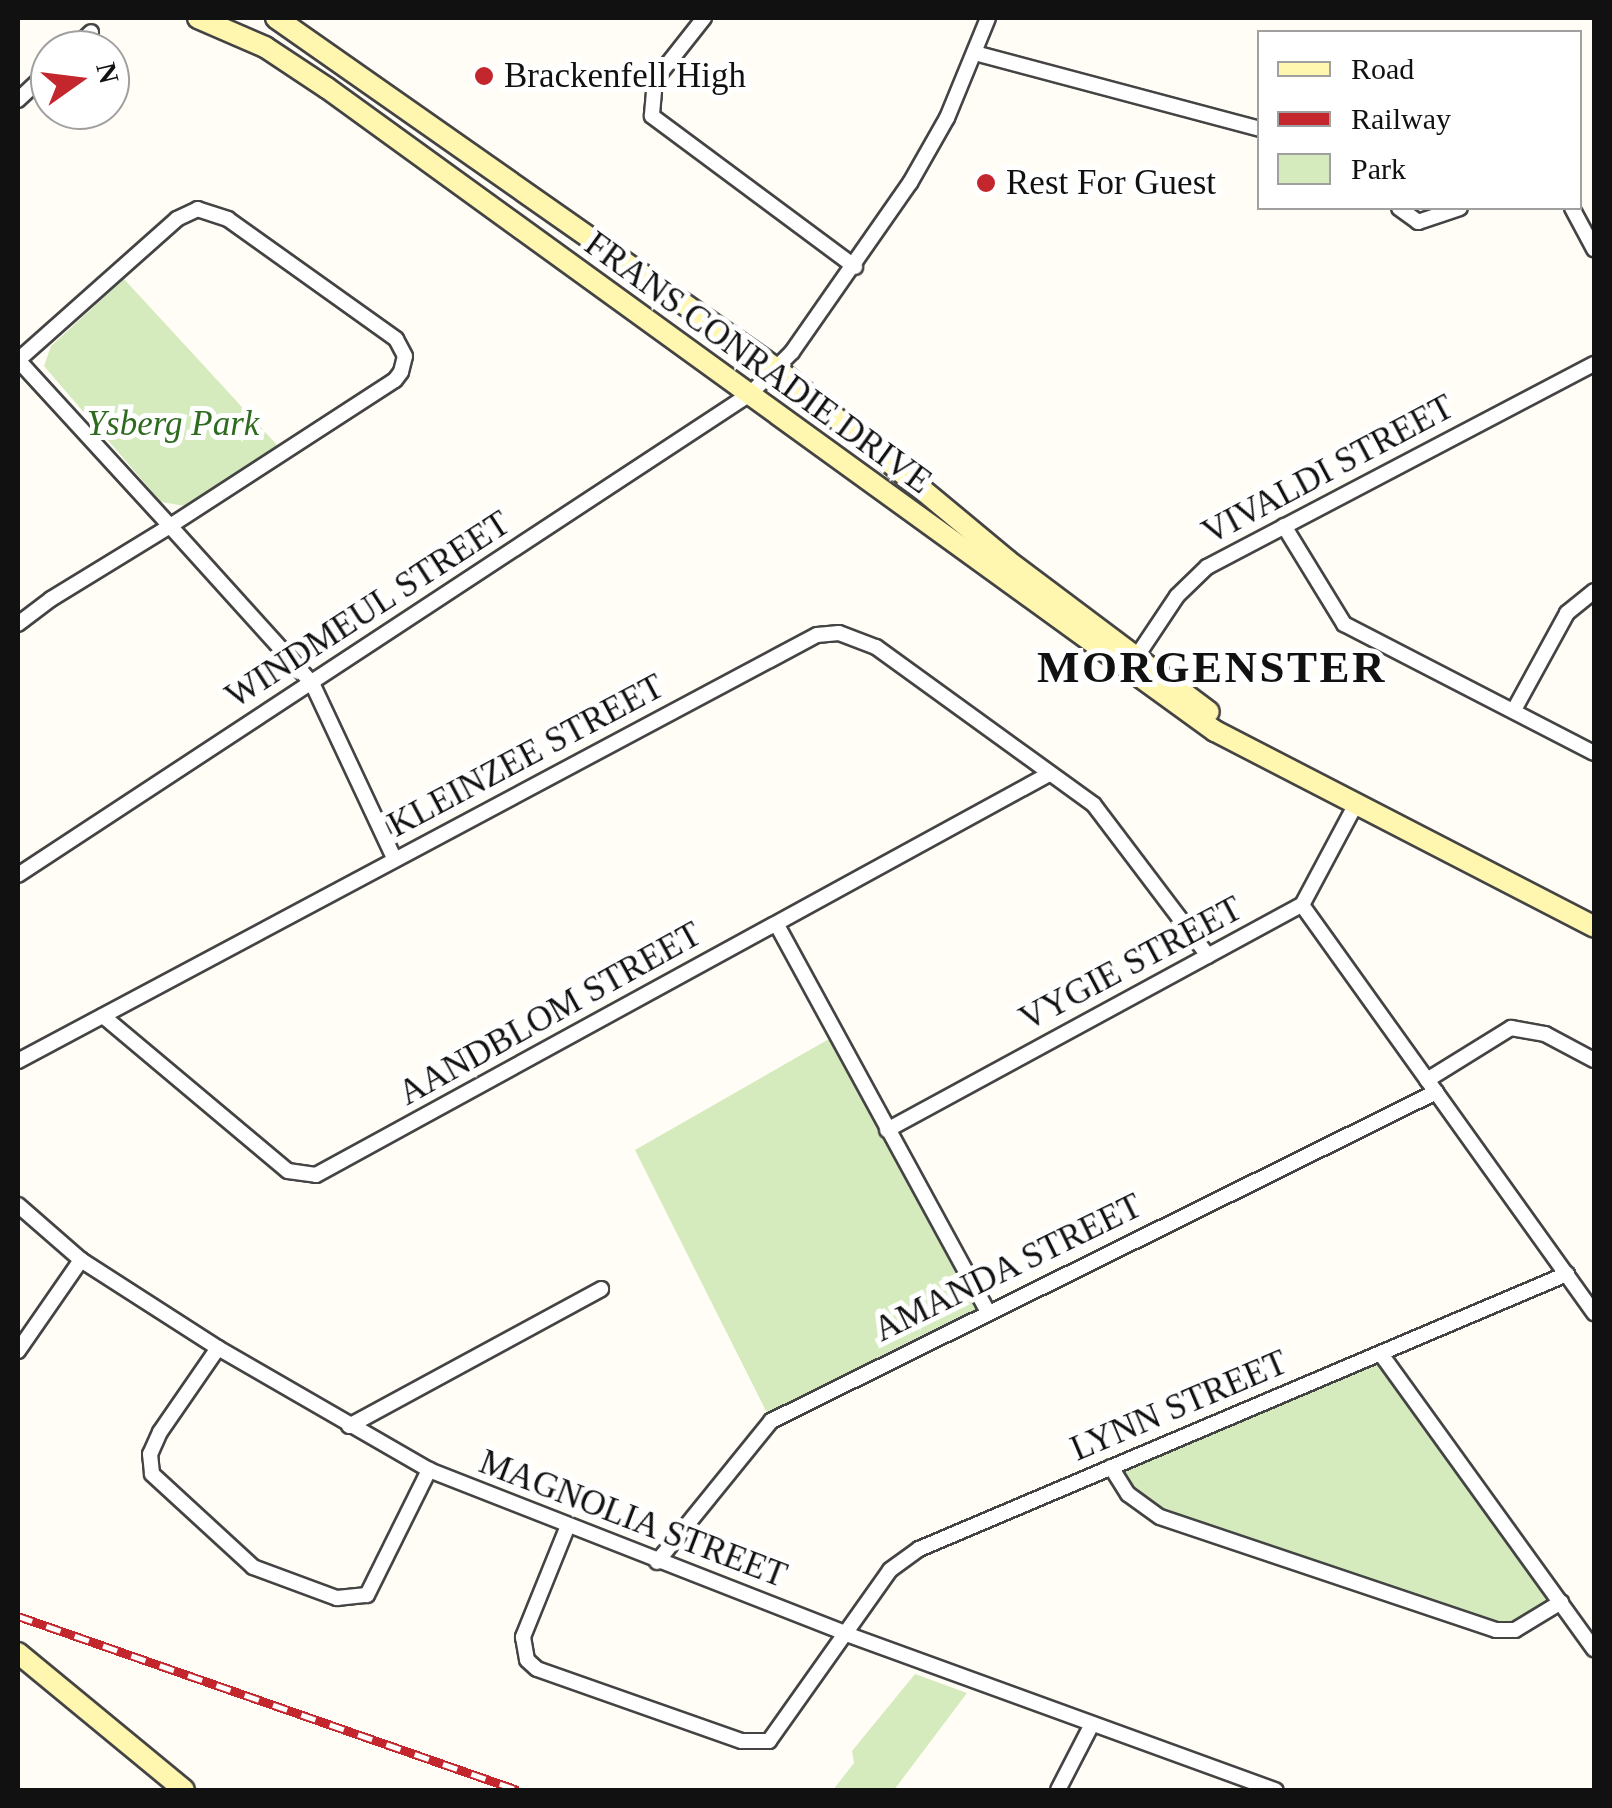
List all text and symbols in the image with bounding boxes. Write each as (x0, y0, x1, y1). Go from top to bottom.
north arrow (30, 30, 130, 130)
legend (1257, 30, 1582, 210)
text: Road (1351, 52, 1414, 85)
place label: Brackenfell High (504, 55, 746, 97)
text: N (90, 60, 125, 87)
marker: Brackenfell High (473, 65, 495, 87)
text: Railway (1351, 102, 1451, 135)
text: Park (1351, 152, 1406, 185)
place label: Rest For Guest (1006, 162, 1216, 204)
marker: Rest For Guest (975, 172, 997, 194)
street label: FRANS CONRADIE DRIVE (577, 223, 939, 503)
street label: VIVALDI STREET (1195, 386, 1461, 554)
park label: Ysberg Park (87, 403, 259, 445)
street label: WINDMEUL STREET (218, 502, 518, 718)
district label: MORGENSTER (1037, 641, 1387, 695)
street label: KLEINZEE STREET (381, 666, 671, 846)
street label: VYGIE STREET (1013, 888, 1249, 1040)
street label: AANDBLOM STREET (391, 913, 709, 1115)
street label: AMANDA STREET (866, 1185, 1150, 1351)
street label: LYNN STREET (1065, 1342, 1293, 1470)
street label: MAGNOLIA STREET (473, 1441, 793, 1597)

